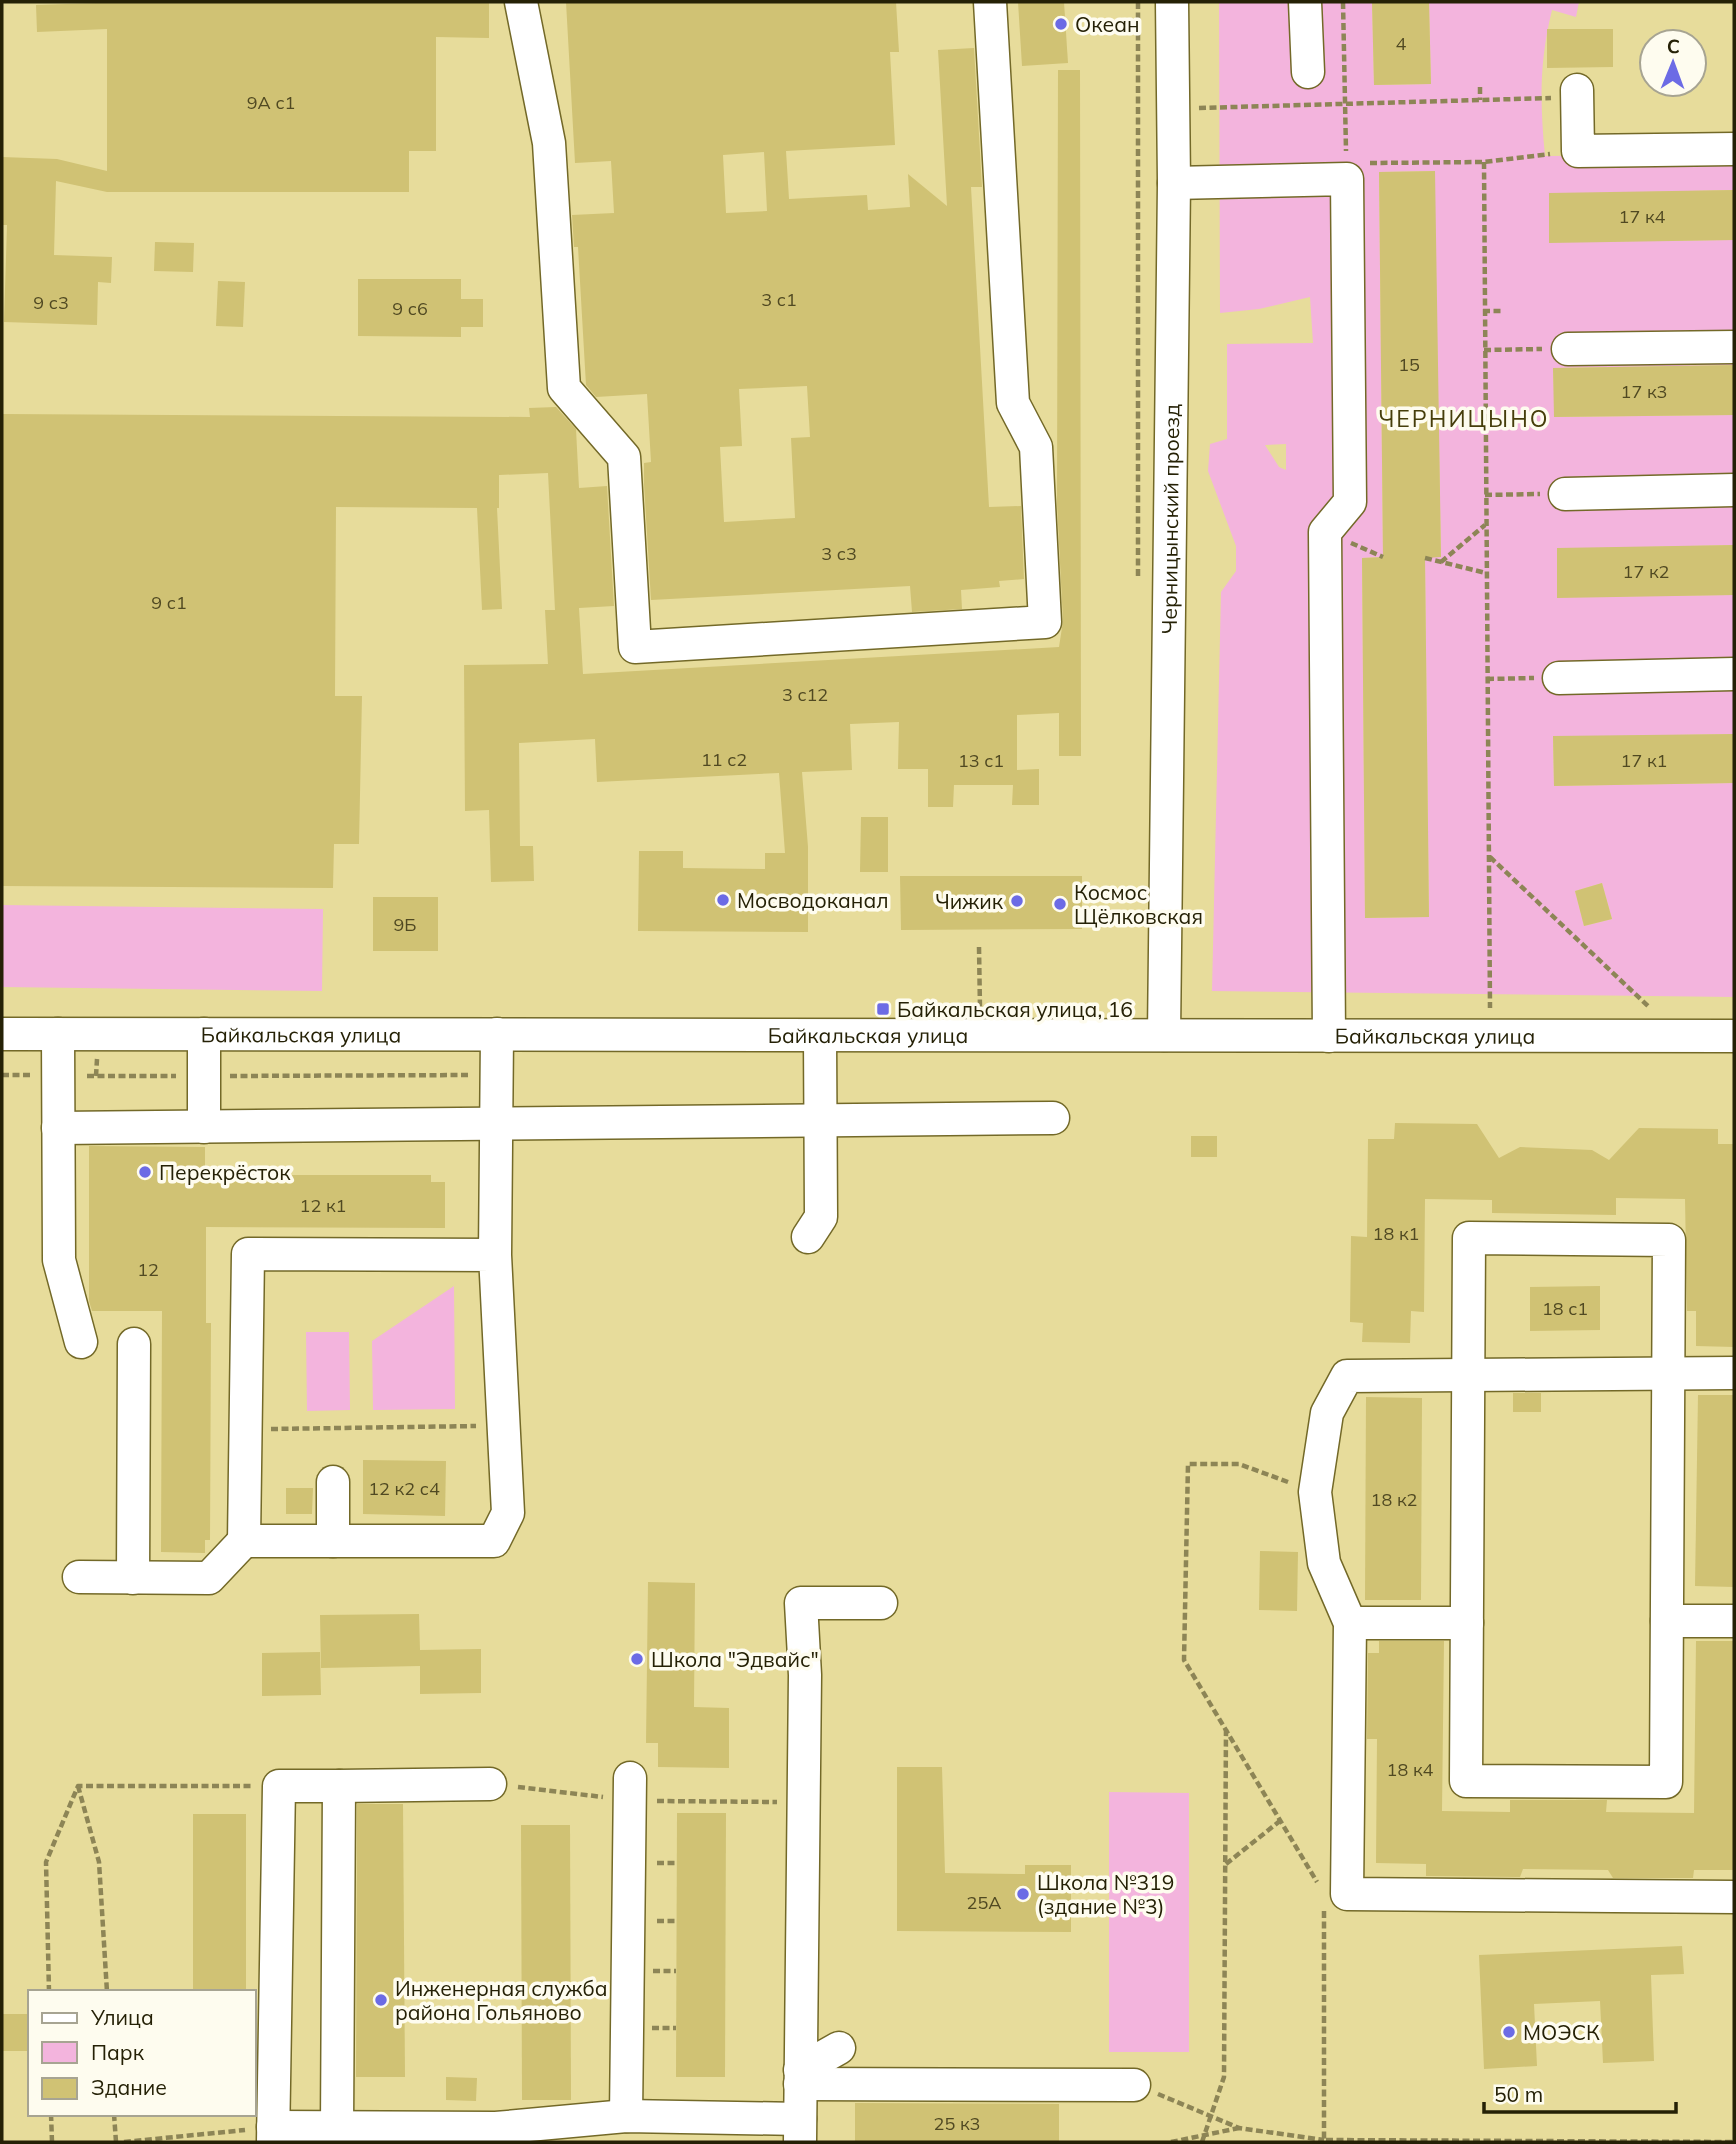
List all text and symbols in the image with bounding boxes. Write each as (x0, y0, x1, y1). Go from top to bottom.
place label: Океан (1075, 11, 1140, 37)
marker: Океан (1053, 16, 1069, 32)
north arrow (1638, 28, 1708, 98)
house number: 4 (1396, 32, 1407, 55)
text: С (1667, 34, 1680, 58)
house number: 9А с1 (247, 91, 295, 114)
house number: 17 к4 (1619, 205, 1666, 228)
house number: 3 с1 (761, 288, 797, 311)
house number: 9 с3 (33, 291, 69, 314)
house number: 9 с6 (392, 297, 428, 320)
house number: 15 (1398, 353, 1420, 376)
house number: 17 к3 (1621, 380, 1667, 403)
street label: Черницынский проезд (1156, 404, 1184, 634)
district label: ЧЕРНИЦЫНО (1378, 404, 1550, 433)
house number: 3 с3 (821, 542, 857, 565)
house number: 17 к2 (1623, 560, 1669, 583)
house number: 9 с1 (151, 591, 187, 614)
house number: 3 с12 (782, 683, 828, 706)
house number: 11 с2 (701, 748, 747, 771)
house number: 13 с1 (958, 749, 1004, 772)
house number: 17 к1 (1621, 749, 1667, 772)
place label: Космос Щёлковская (1074, 879, 1203, 929)
place label: Мосводоканал (737, 887, 889, 913)
place label: Чижик (935, 888, 1004, 914)
marker: Мосводоканал (715, 892, 731, 908)
marker: Чижик (1009, 893, 1025, 909)
marker: Космос Щёлковская (1052, 896, 1068, 912)
house number: 9Б (394, 913, 417, 936)
place label: Байкальская улица, 16 (897, 996, 1133, 1022)
marker: Байкальская улица, 16 (875, 1001, 891, 1017)
street label: Байкальская улица (201, 1021, 401, 1047)
street label: Байкальская улица (768, 1022, 968, 1048)
street label: Байкальская улица (1335, 1023, 1535, 1049)
place label: Перекрёсток (159, 1159, 291, 1185)
marker: Перекрёсток (137, 1164, 153, 1180)
house number: 12 к1 (300, 1194, 346, 1217)
house number: 18 к1 (1373, 1222, 1419, 1245)
house number: 12 (137, 1258, 159, 1281)
house number: 18 с1 (1542, 1297, 1588, 1320)
house number: 12 к2 с4 (368, 1477, 440, 1500)
house number: 18 к2 (1371, 1488, 1417, 1511)
place label: Школа "Эдвайс" (651, 1646, 819, 1672)
marker: Школа "Эдвайс" (629, 1651, 645, 1667)
house number: 18 к4 (1387, 1758, 1434, 1781)
place label: Школа №319 (здание №3) (1037, 1869, 1174, 1919)
marker: Школа №319 (здание №3) (1015, 1886, 1031, 1902)
house number: 25А (967, 1891, 1001, 1914)
place label: Инженерная служба района Гольяново (395, 1975, 608, 2025)
legend (28, 1990, 256, 2116)
marker: Инженерная служба района Гольяново (373, 1992, 389, 2008)
text: Улица (90, 2004, 154, 2030)
place label: МОЭСК (1523, 2019, 1600, 2045)
marker: МОЭСК (1501, 2024, 1517, 2040)
text: Парк (91, 2039, 145, 2065)
scale bar (1484, 2070, 1676, 2114)
text: Здание (91, 2074, 167, 2100)
text: 50 m (1494, 2081, 1543, 2107)
house number: 25 к3 (934, 2112, 980, 2135)

